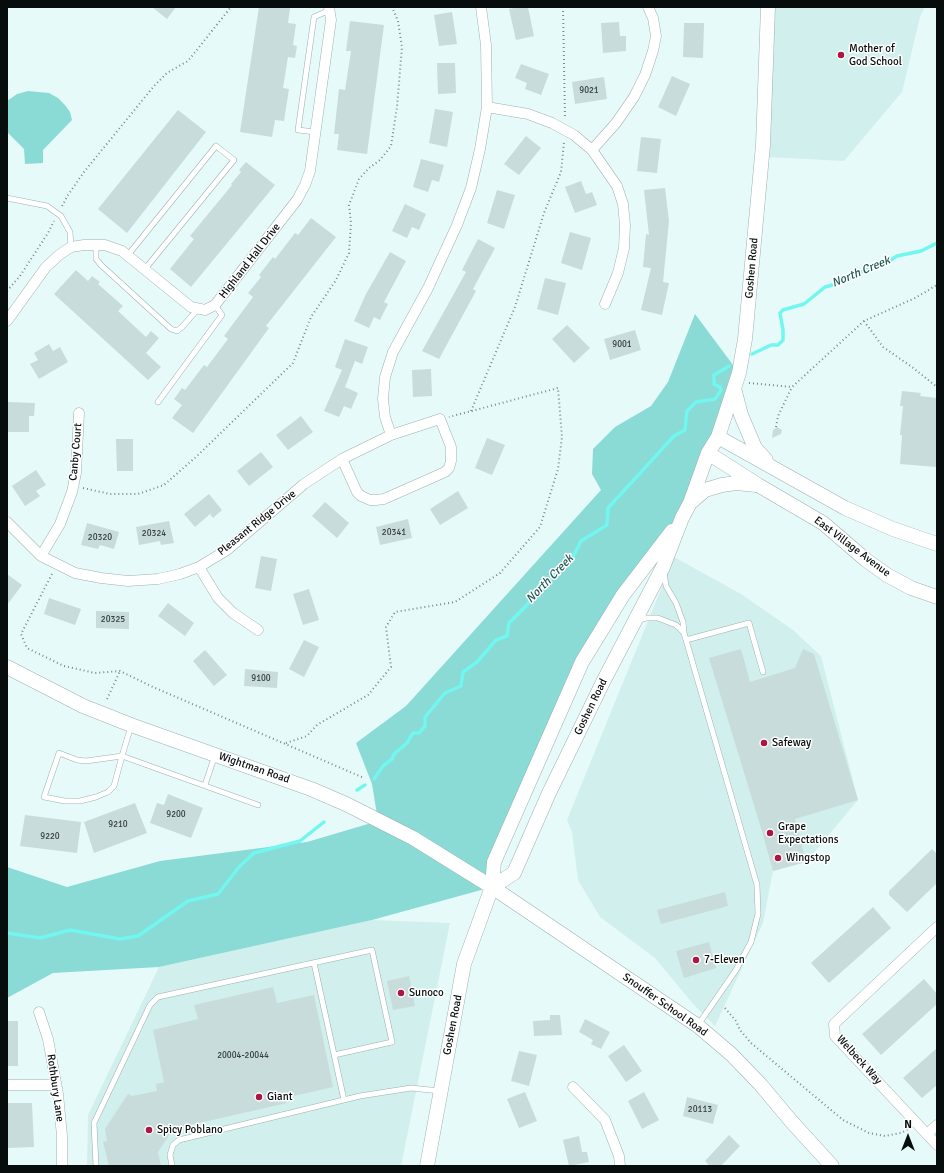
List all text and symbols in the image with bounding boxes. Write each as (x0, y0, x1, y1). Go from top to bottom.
place label: Mother of God School (849, 42, 902, 68)
marker: Mother of God School (836, 50, 846, 60)
house number: 9021 (579, 86, 599, 96)
street label: Highland Hall Drive (217, 221, 283, 301)
street label: Goshen Road (743, 237, 761, 299)
water label: North Creek (830, 253, 892, 291)
house number: 9001 (612, 340, 632, 350)
street label: Canby Court (67, 423, 85, 481)
street label: Pleasant Ridge Drive (215, 487, 299, 559)
street label: East Village Avenue (811, 514, 893, 580)
house number: 20341 (382, 528, 406, 538)
house number: 20324 (142, 529, 166, 539)
house number: 20320 (88, 533, 112, 543)
water label: North Creek (523, 552, 577, 606)
house number: 20325 (101, 615, 125, 625)
house number: 9100 (251, 674, 271, 684)
street label: Goshen Road (572, 677, 610, 737)
place label: Safeway (772, 736, 811, 750)
marker: Safeway (759, 738, 769, 748)
street label: Wightman Road (217, 750, 291, 786)
house number: 9200 (166, 810, 186, 820)
house number: 9210 (108, 820, 128, 830)
place label: Grape Expectations (778, 820, 839, 846)
marker: Grape Expectations (765, 828, 775, 838)
house number: 9220 (40, 832, 60, 842)
place label: Wingstop (786, 851, 830, 865)
marker: Wingstop (773, 853, 783, 863)
place label: 7-Eleven (704, 953, 745, 967)
marker: 7-Eleven (691, 955, 701, 965)
street label: Snouffer School Road (620, 971, 710, 1039)
place label: Sunoco (409, 986, 444, 1000)
marker: Sunoco (396, 988, 406, 998)
street label: Goshen Road (441, 994, 465, 1056)
street label: Welbeck Way (833, 1033, 885, 1087)
house number: 20004-20044 (217, 1051, 269, 1061)
street label: Rothbury Lane (44, 1053, 66, 1123)
place label: Giant (267, 1090, 292, 1104)
marker: Giant (254, 1092, 264, 1102)
house number: 20113 (688, 1105, 712, 1115)
north arrow (888, 1117, 928, 1157)
text: N (904, 1118, 912, 1131)
place label: Spicy Poblano (157, 1123, 223, 1137)
marker: Spicy Poblano (144, 1125, 154, 1135)

